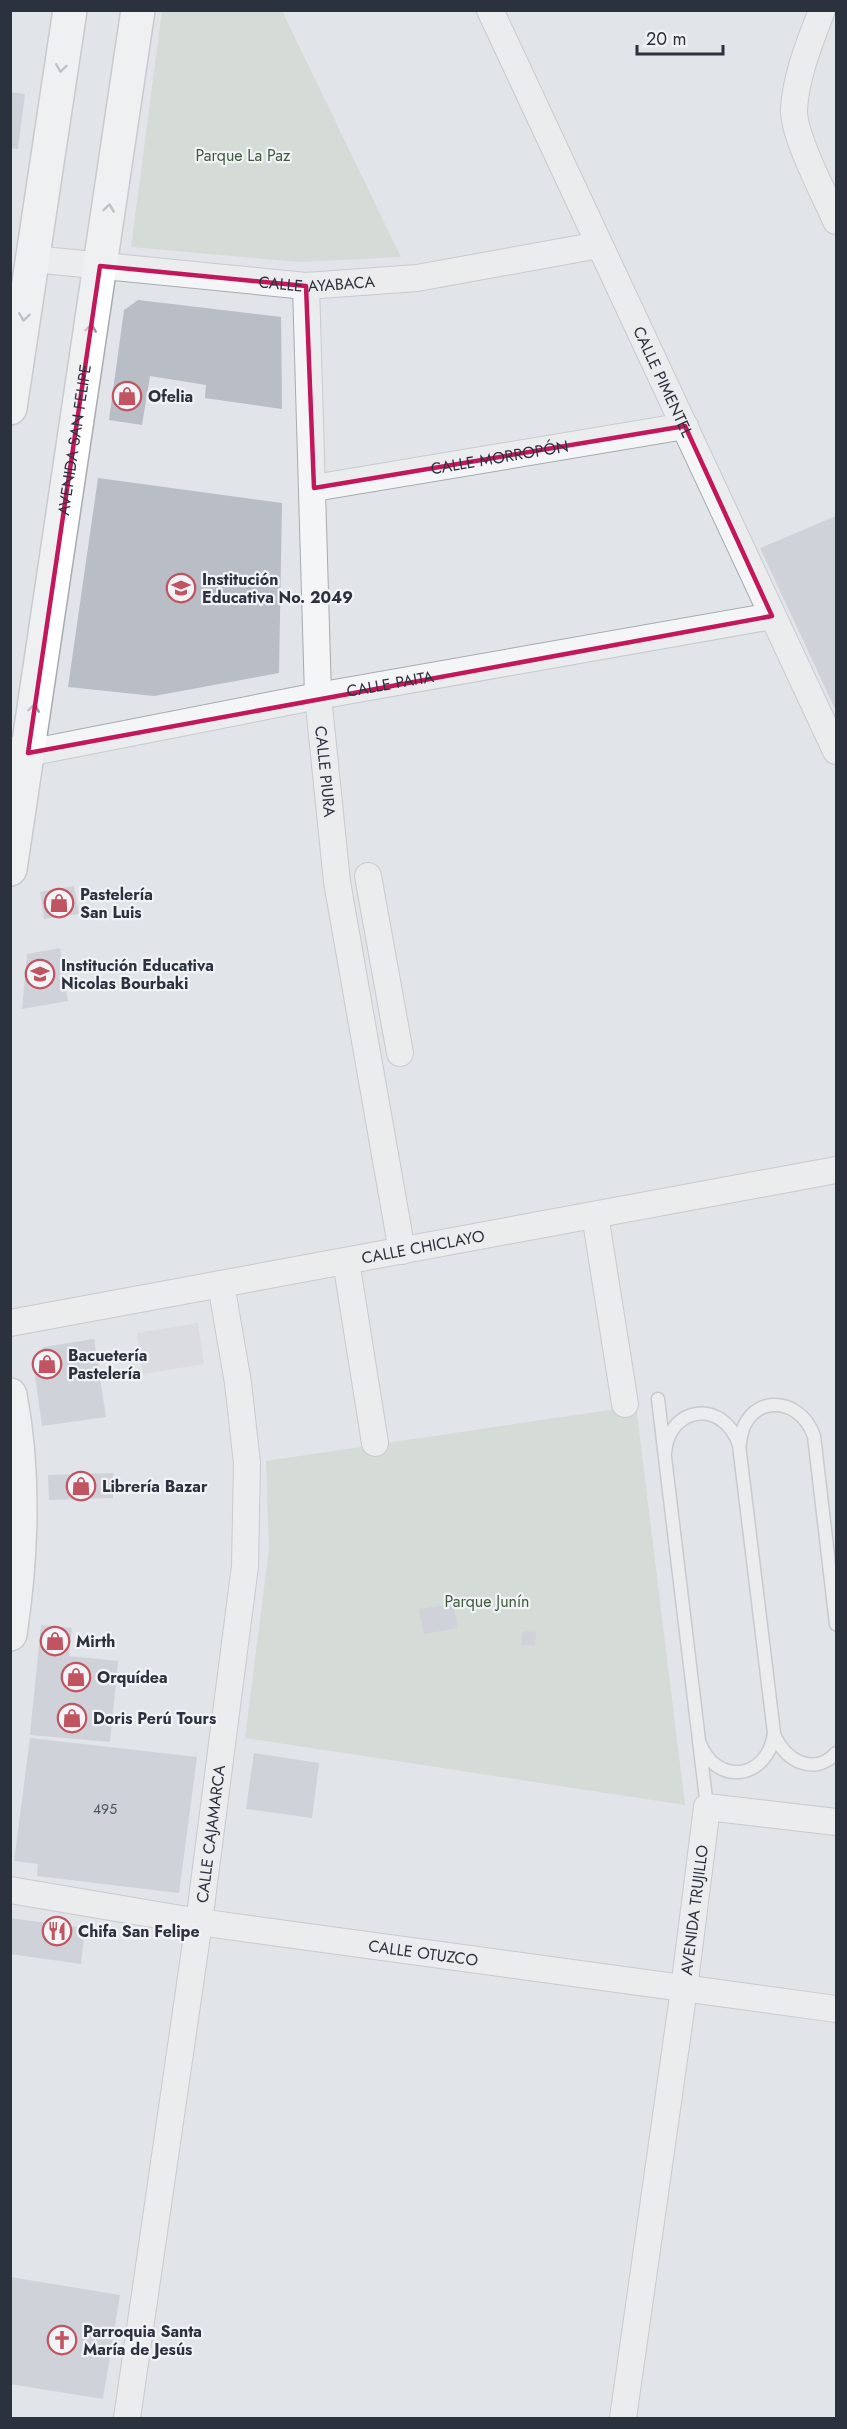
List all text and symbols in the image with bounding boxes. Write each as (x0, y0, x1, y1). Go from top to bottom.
scale bar (637, 18, 722, 56)
text: 20 m (646, 26, 686, 52)
one-way arrow (55, 63, 68, 73)
park label: Parque La Paz (196, 144, 291, 167)
one-way arrow (102, 204, 114, 213)
street label: CALLE AYABACA (257, 270, 376, 298)
one-way arrow (18, 311, 31, 321)
street label: CALLE PIMENTEL (628, 322, 700, 441)
one-way arrow (84, 323, 96, 332)
street label: AVENIDA SAN FELIPE (51, 363, 97, 517)
shop icon: Ofelia (111, 380, 143, 412)
place label: Ofelia (148, 385, 193, 408)
street label: CALLE MORROPÓN (429, 434, 570, 480)
place label: Institución Educativa No. 2049 (202, 568, 353, 609)
school or university icon: Institución Educativa No. 2049 (165, 572, 197, 604)
street label: CALLE PAITA (345, 664, 436, 702)
one-way arrow (28, 703, 40, 712)
street label: CALLE PIURA (310, 725, 342, 819)
place label: Pastelería San Luis (80, 883, 153, 924)
shop icon: Pastelería San Luis (43, 887, 75, 919)
place label: Institución Educativa Nicolas Bourbaki (61, 954, 214, 995)
school or university icon: Institución Educativa Nicolas Bourbaki (24, 958, 56, 990)
street label: CALLE CHICLAYO (360, 1224, 486, 1269)
place label: Bacuetería Pastelería (68, 1344, 147, 1385)
shop icon: Bacuetería Pastelería (31, 1348, 63, 1380)
shop icon: Librería Bazar (65, 1470, 97, 1502)
place label: Librería Bazar (102, 1475, 208, 1498)
park label: Parque Junín (445, 1590, 530, 1613)
shop icon: Mirth (39, 1625, 71, 1657)
place label: Mirth (76, 1630, 115, 1653)
shop icon: Orquídea (60, 1661, 92, 1693)
place label: Orquídea (97, 1666, 168, 1689)
shop icon: Doris Perú Tours (56, 1702, 88, 1734)
place label: Doris Perú Tours (93, 1707, 216, 1730)
street label: CALLE CAJAMARCA (190, 1763, 231, 1904)
house number: 495 (93, 1799, 117, 1819)
street label: AVENIDA TRUJILLO (674, 1843, 714, 1976)
restaurant icon: Chifa San Felipe (41, 1915, 73, 1947)
place label: Chifa San Felipe (78, 1920, 200, 1943)
street label: CALLE OTUZCO (367, 1934, 480, 1971)
place label: Parroquia Santa María de Jesús (83, 2320, 202, 2361)
church icon: Parroquia Santa María de Jesús (46, 2324, 78, 2356)

